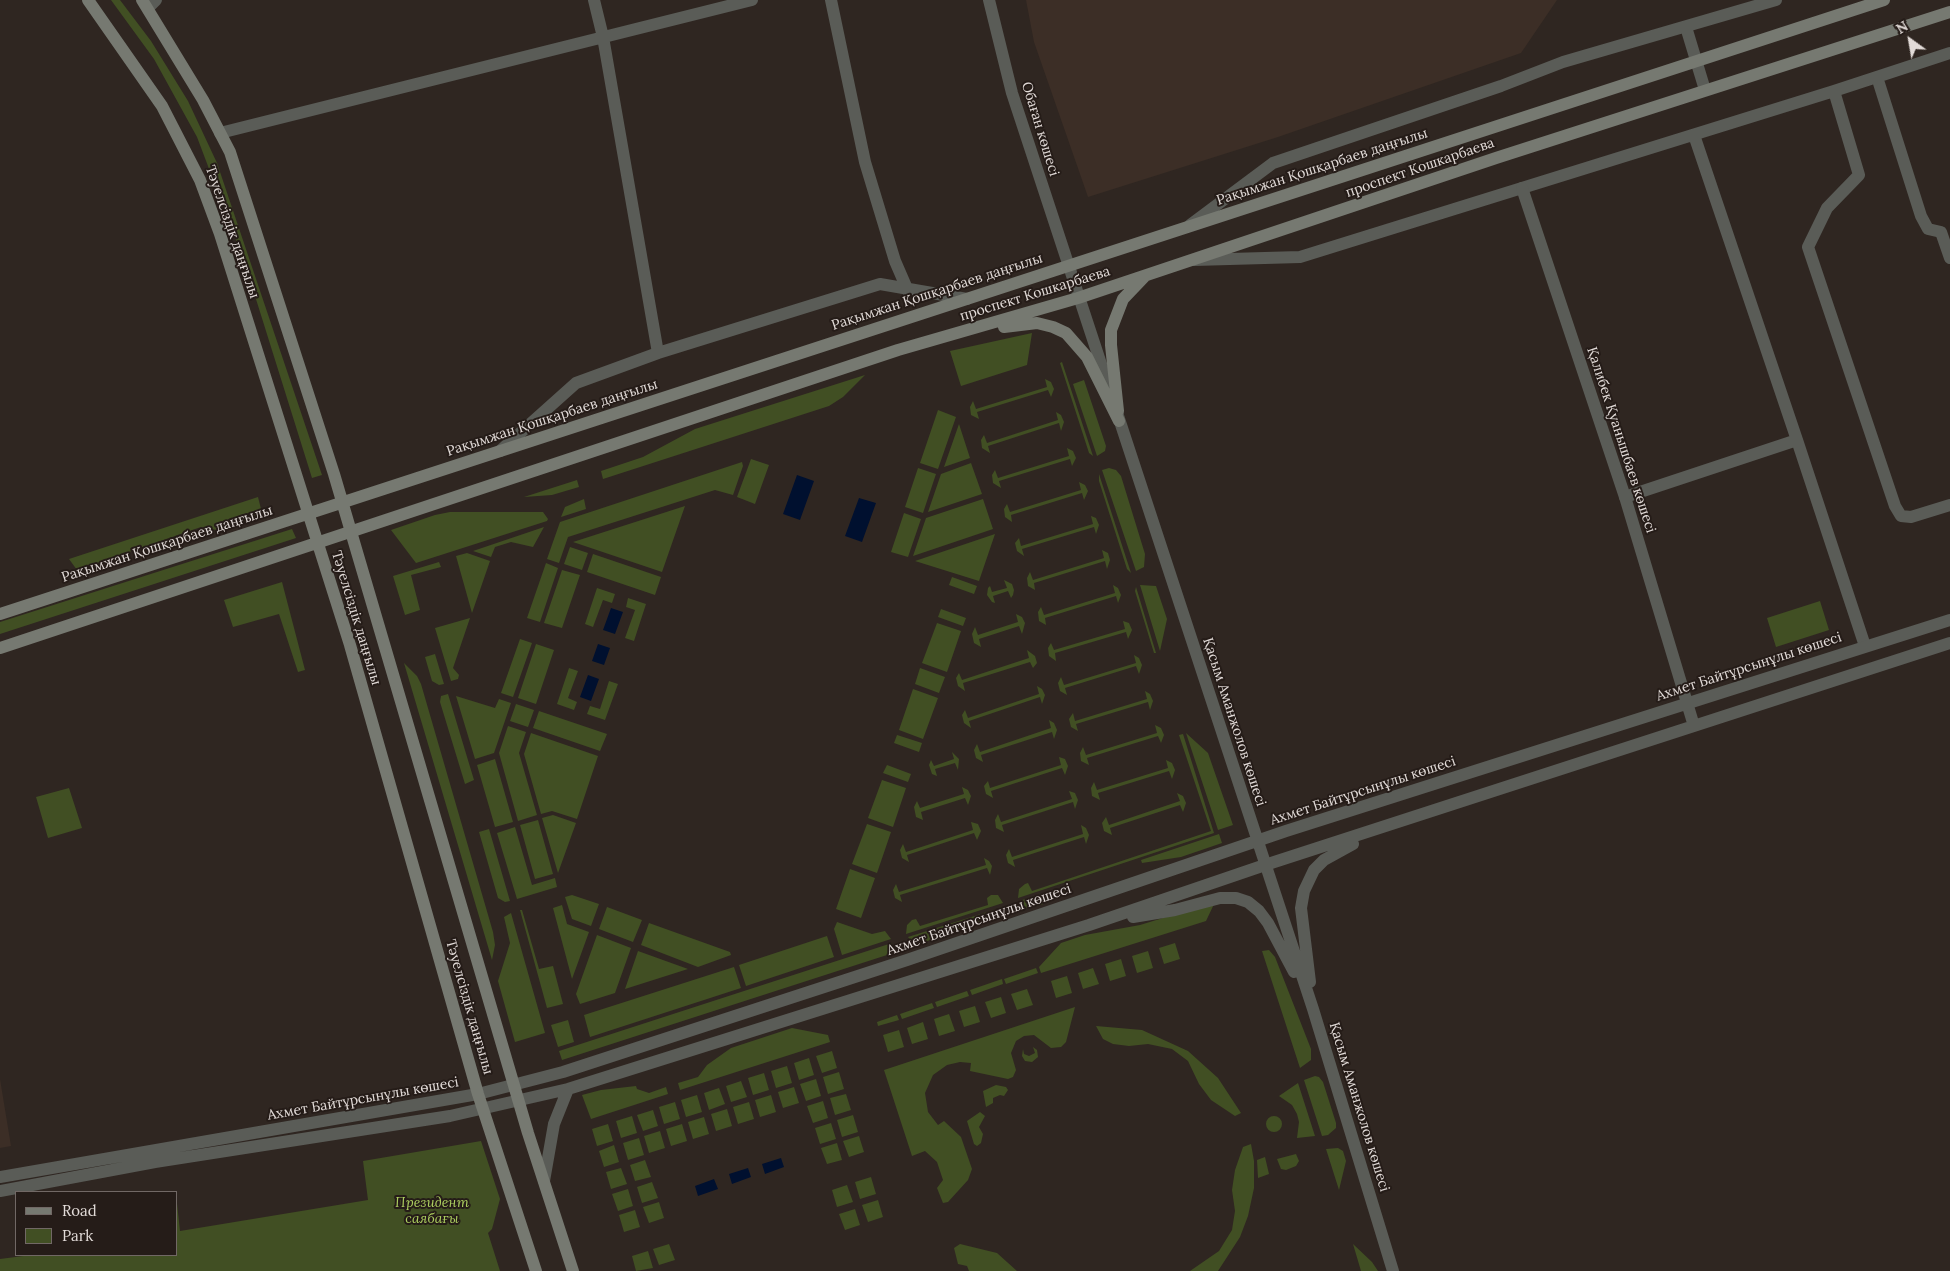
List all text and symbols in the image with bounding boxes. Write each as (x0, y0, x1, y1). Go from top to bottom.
north arrow (1885, 15, 1935, 65)
text: N (1893, 17, 1911, 38)
street label: Обаған көшесі (1018, 80, 1062, 178)
street label: Рақымжан Қошқарбаев даңғылы (1214, 125, 1430, 209)
street label: проспект Кошкарбаева (1343, 135, 1497, 201)
street label: Тәуелсіздік даңғылы (201, 163, 263, 301)
street label: Рақымжан Қошқарбаев даңғылы (829, 250, 1045, 334)
street label: проспект Кошкарбаева (958, 263, 1112, 325)
street label: Қалибек Қуанышбаев көшесі (1583, 345, 1659, 535)
street label: Рақымжан Қошқарбаев даңғылы (444, 376, 660, 460)
street label: Рақымжан Қошқарбаев даңғылы (59, 502, 275, 586)
street label: Тәуелсіздік даңғылы (328, 549, 384, 687)
street label: Ахмет Байтұрсынұлы көшесі (1654, 629, 1844, 705)
street label: Қасым Аманжолов көшесі (1199, 636, 1269, 808)
street label: Ахмет Байтұрсынұлы көшесі (1268, 753, 1458, 829)
street label: Ахмет Байтұрсынұлы көшесі (885, 880, 1073, 960)
street label: Тәуелсіздік даңғылы (442, 938, 496, 1076)
street label: Қасым Аманжолов көшесі (1325, 1020, 1393, 1194)
street label: Ахмет Байтұрсынұлы көшесі (266, 1074, 460, 1124)
legend (15, 1191, 178, 1256)
park label: Президент саябағы (395, 1195, 469, 1228)
text: Road (62, 1201, 97, 1220)
text: Park (62, 1226, 93, 1245)

